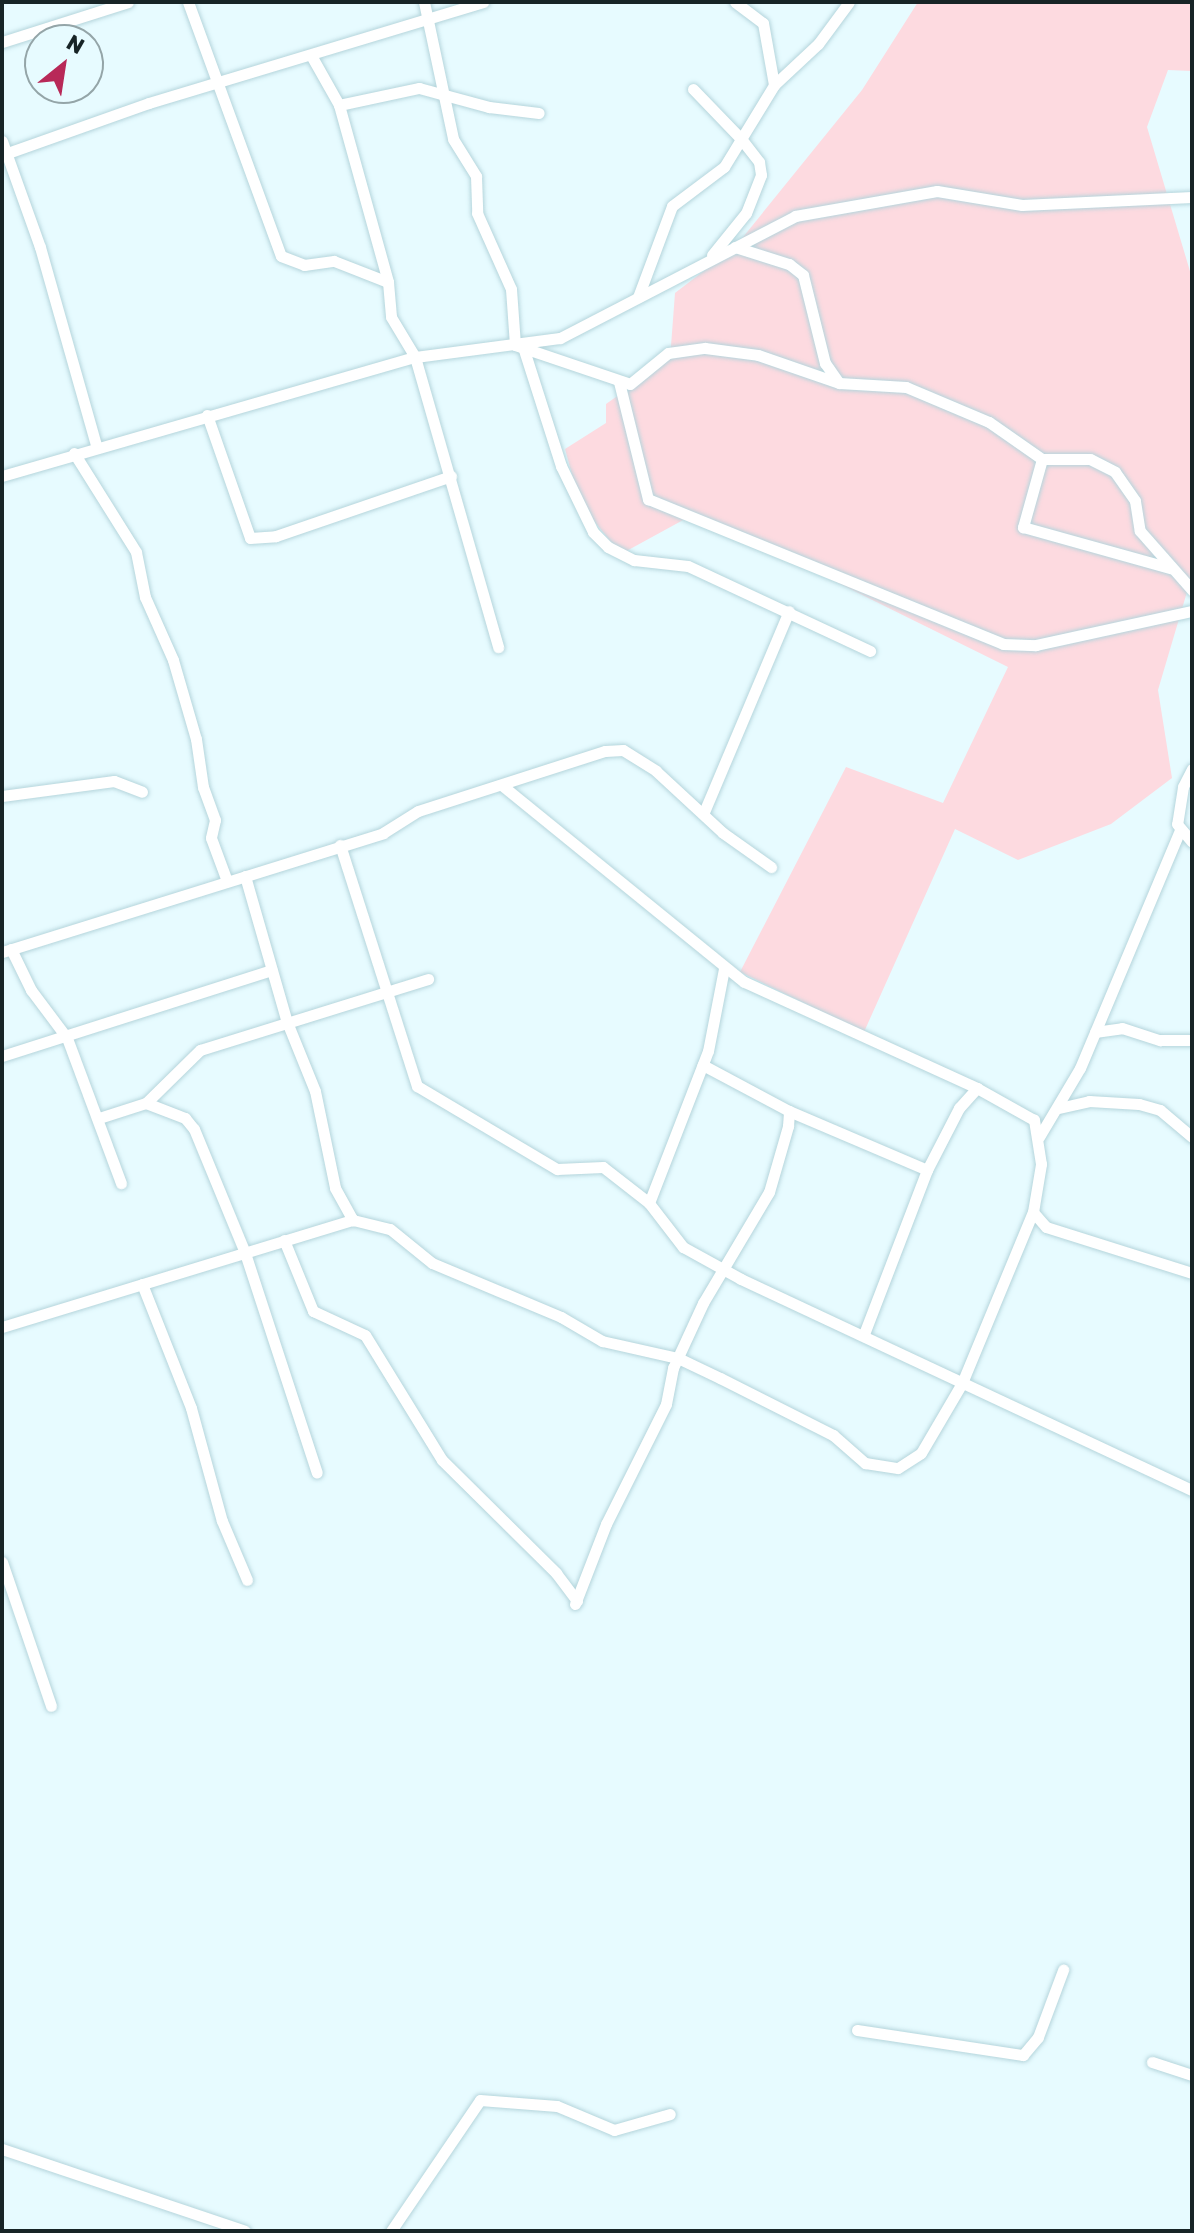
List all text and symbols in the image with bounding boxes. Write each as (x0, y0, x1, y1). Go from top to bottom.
north arrow (24, 24, 104, 104)
text: N (62, 29, 89, 60)

